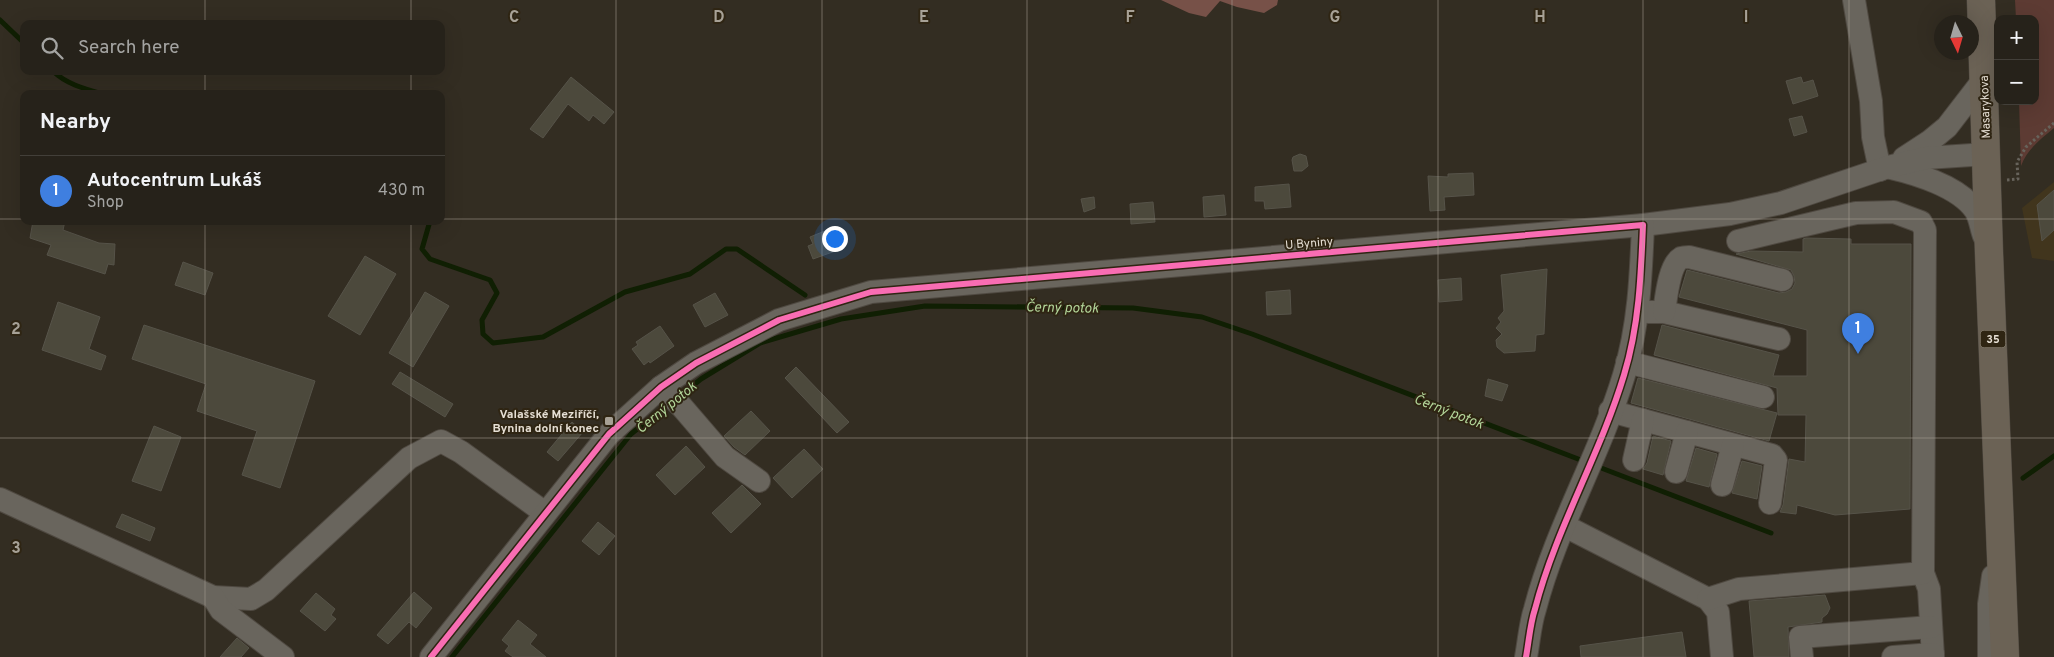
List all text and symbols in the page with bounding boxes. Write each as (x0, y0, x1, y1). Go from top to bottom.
text: C (509, 8, 519, 28)
text: D (713, 8, 725, 28)
text: E (919, 8, 929, 28)
text: F (1125, 8, 1135, 28)
text: G (1330, 8, 1340, 28)
text: H (1534, 8, 1546, 28)
text: I (1744, 8, 1748, 28)
north arrow (1934, 15, 1979, 60)
map controls (1994, 15, 2039, 105)
button: + (1994, 15, 2039, 60)
search box (20, 20, 445, 75)
icon: search (38, 34, 66, 62)
text: Search here (78, 36, 180, 60)
button: − (1994, 60, 2039, 105)
street label: Masarykova (1977, 75, 1995, 139)
text: Nearby (40, 109, 111, 136)
text: Autocentrum Lukáš (87, 169, 262, 193)
text: 1 (53, 181, 59, 201)
text: 430 m (378, 181, 425, 201)
text: Shop (87, 193, 124, 213)
your location (822, 226, 848, 252)
street label: U Byniny (1284, 234, 1334, 254)
water label: Černý potok (1025, 298, 1100, 318)
pin: 1 (1842, 313, 1874, 354)
text: 2 (11, 320, 21, 340)
road number: 35 (1980, 330, 2006, 348)
water label: Černý potok (633, 377, 701, 438)
water label: Černý potok (1411, 390, 1487, 434)
place label: Valašské Meziříčí, Bynina dolní konec (493, 407, 599, 437)
marker: Valašské Meziříčí, Bynina dolní konec (603, 415, 615, 427)
text: 3 (11, 539, 21, 559)

